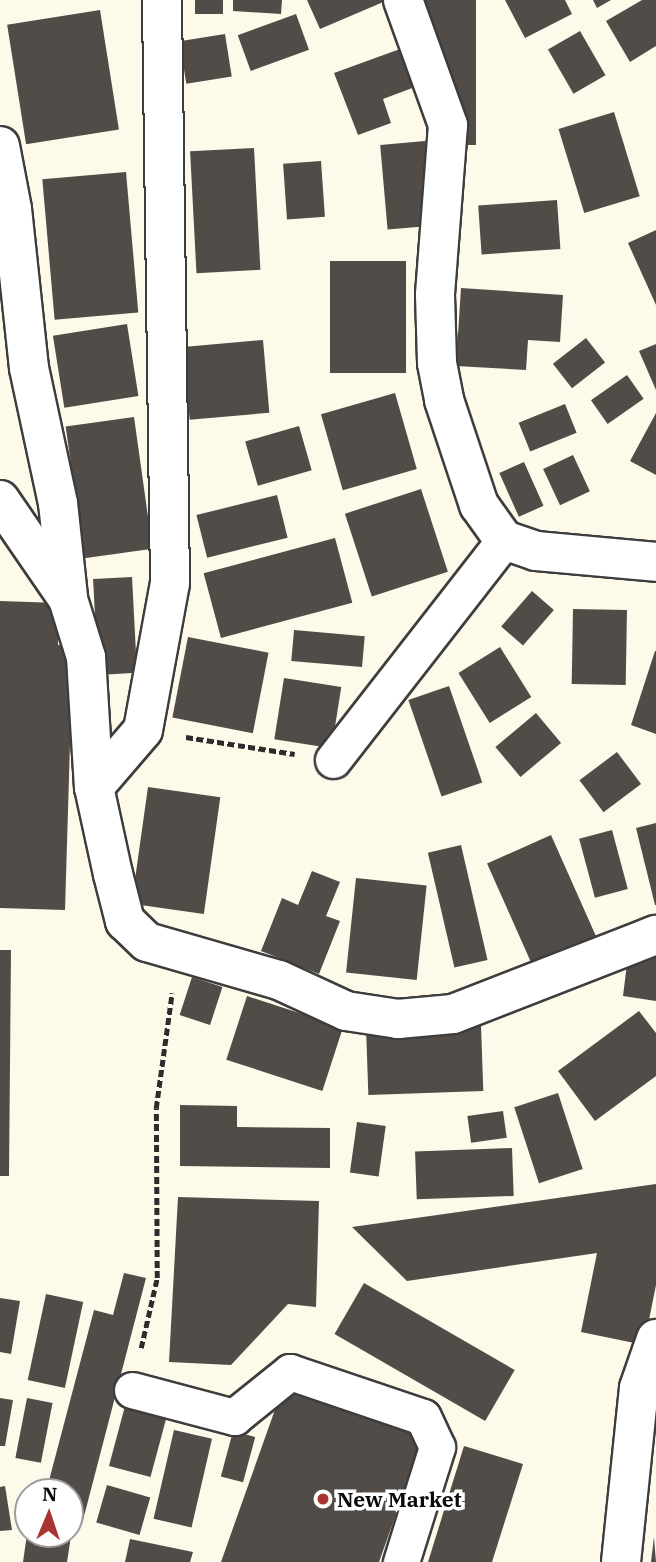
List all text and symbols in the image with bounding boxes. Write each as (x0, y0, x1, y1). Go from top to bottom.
north arrow (14, 1478, 84, 1548)
text: N (42, 1482, 58, 1506)
place label: New Market (337, 1486, 462, 1512)
marker: New Market (315, 1491, 331, 1507)

